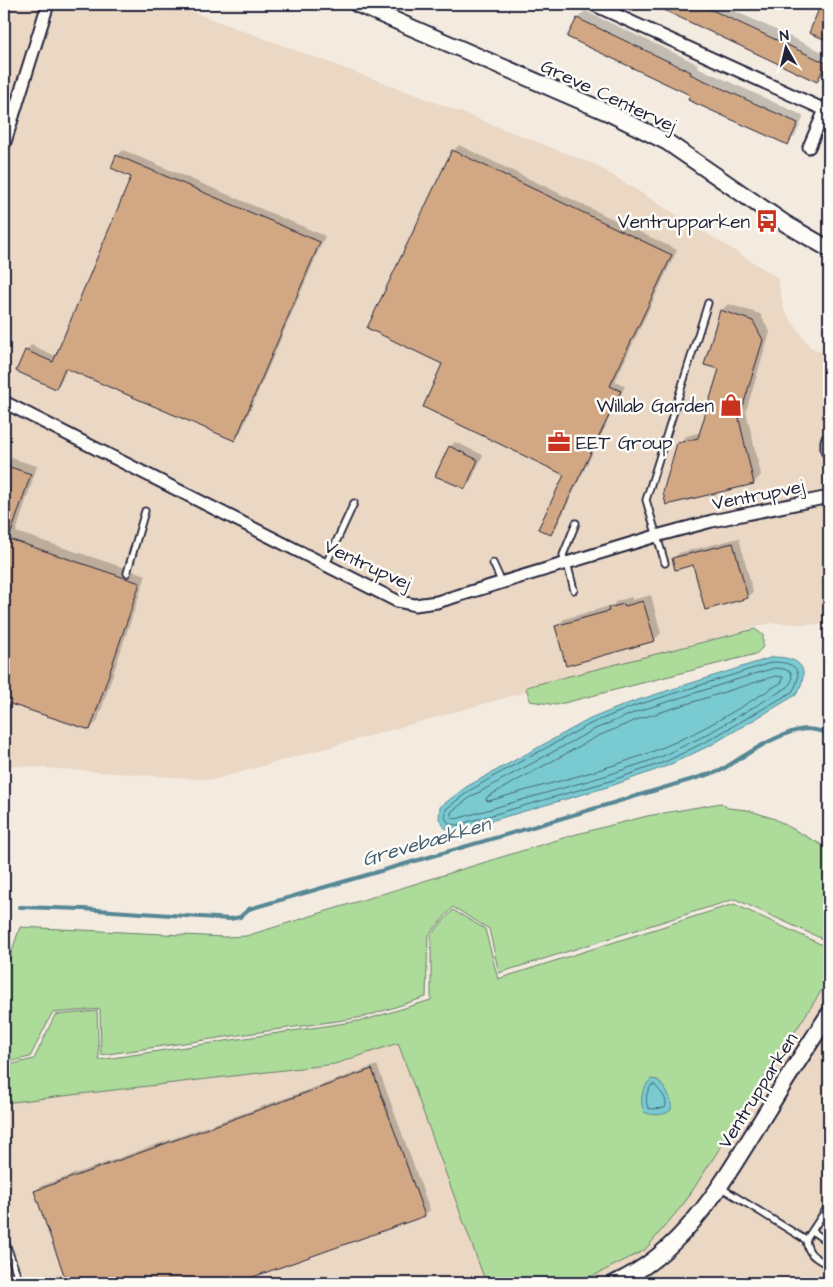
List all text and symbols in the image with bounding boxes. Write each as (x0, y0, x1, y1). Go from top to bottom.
north arrow (760, 22, 810, 72)
text: N (779, 26, 790, 47)
street label: Greve Centervej (536, 53, 681, 140)
bus stop icon: Ventrupparken (754, 208, 780, 234)
place label: Ventrupparken (618, 209, 750, 236)
shop icon: Willab Garden (718, 392, 744, 418)
place label: Willab Garden (597, 393, 714, 420)
office icon: EET Group (546, 429, 572, 455)
place label: EET Group (576, 430, 673, 457)
street label: Ventrupvej (710, 473, 807, 518)
street label: Ventrupvej (319, 533, 416, 598)
water label: Grevebækken (359, 810, 495, 874)
street label: Ventrupparken (712, 1028, 805, 1154)

